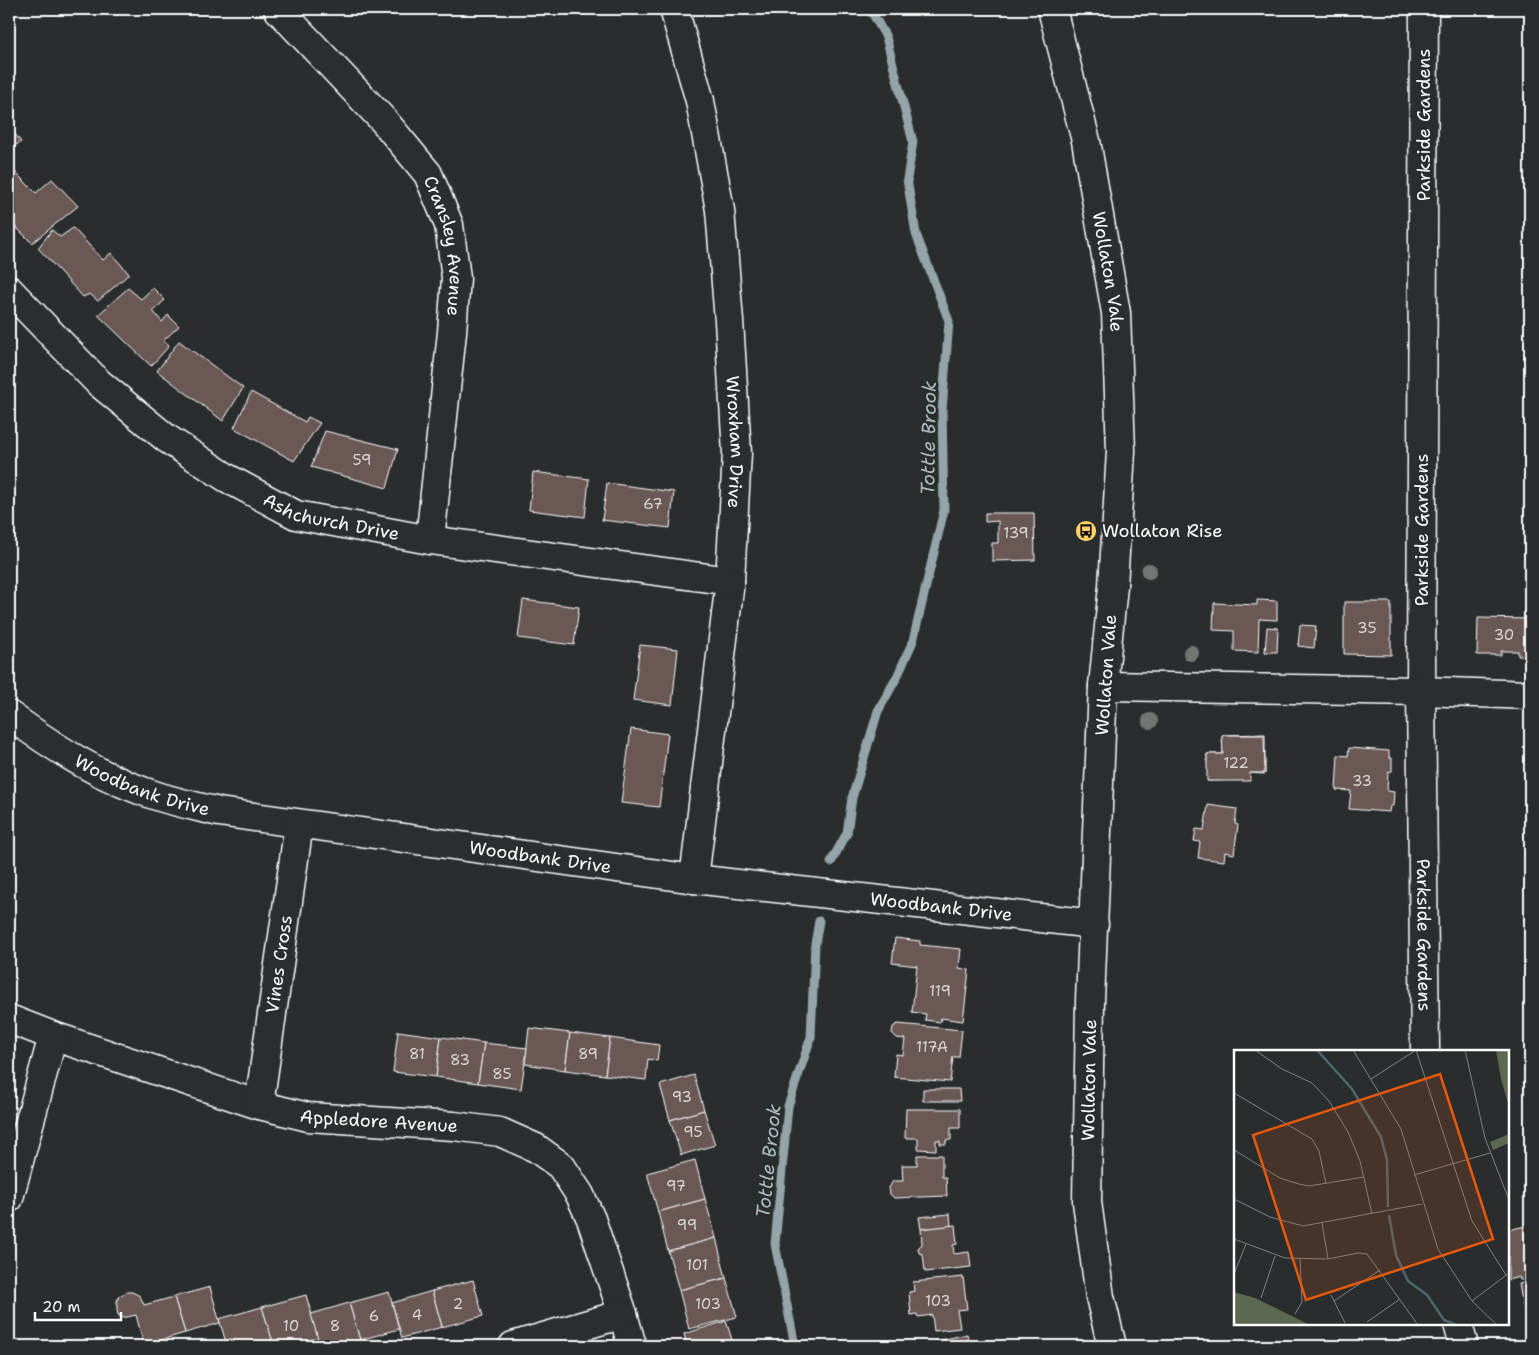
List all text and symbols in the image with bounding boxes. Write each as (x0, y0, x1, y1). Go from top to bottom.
street label: Parkside Gardens (1412, 49, 1436, 201)
street label: Cransley Avenue (418, 172, 468, 317)
street label: Wollaton Vale (1087, 210, 1129, 332)
street label: Wroxham Drive (720, 375, 749, 509)
water label: Tottle Brook (915, 381, 942, 495)
house number: 59 (353, 450, 371, 470)
street label: Parkside Gardens (1410, 454, 1434, 606)
street label: Ashchurch Drive (259, 488, 401, 546)
house number: 67 (643, 494, 663, 514)
bus stop icon: Wollaton Rise (1074, 519, 1098, 543)
place label: Wollaton Rise (1102, 519, 1222, 543)
house number: 139 (1003, 523, 1029, 543)
street label: Wollaton Vale (1090, 613, 1122, 737)
house number: 35 (1357, 618, 1377, 638)
house number: 30 (1494, 625, 1514, 645)
street label: Woodbank Drive (70, 749, 212, 821)
house number: 122 (1223, 753, 1249, 773)
house number: 33 (1352, 771, 1372, 791)
street label: Woodbank Drive (468, 835, 613, 879)
street label: Parkside Gardens (1411, 858, 1437, 1012)
street label: Woodbank Drive (869, 887, 1014, 927)
street label: Vines Cross (260, 914, 298, 1015)
house number: 119 (929, 981, 951, 1001)
street label: Wollaton Vale (1076, 1019, 1102, 1141)
house number: 117A (916, 1037, 948, 1057)
house number: 81 (409, 1044, 425, 1064)
house number: 89 (578, 1044, 598, 1064)
house number: 83 (450, 1050, 470, 1070)
inset map (1234, 1050, 1509, 1325)
house number: 85 (492, 1064, 512, 1084)
house number: 93 (672, 1087, 692, 1107)
street label: Appledore Avenue (298, 1103, 459, 1138)
water label: Tottle Brook (750, 1103, 787, 1219)
house number: 95 (683, 1122, 703, 1142)
house number: 97 (666, 1176, 686, 1196)
house number: 99 (677, 1215, 697, 1235)
house number: 101 (686, 1255, 708, 1275)
scale bar (35, 1290, 121, 1322)
house number: 103 (925, 1291, 951, 1311)
house number: 2 (453, 1294, 463, 1314)
house number: 103 (695, 1294, 721, 1314)
text: 20 m (42, 1297, 81, 1317)
house number: 4 (412, 1305, 422, 1325)
house number: 6 (369, 1306, 379, 1326)
house number: 10 (283, 1316, 299, 1336)
house number: 8 (330, 1316, 340, 1336)

